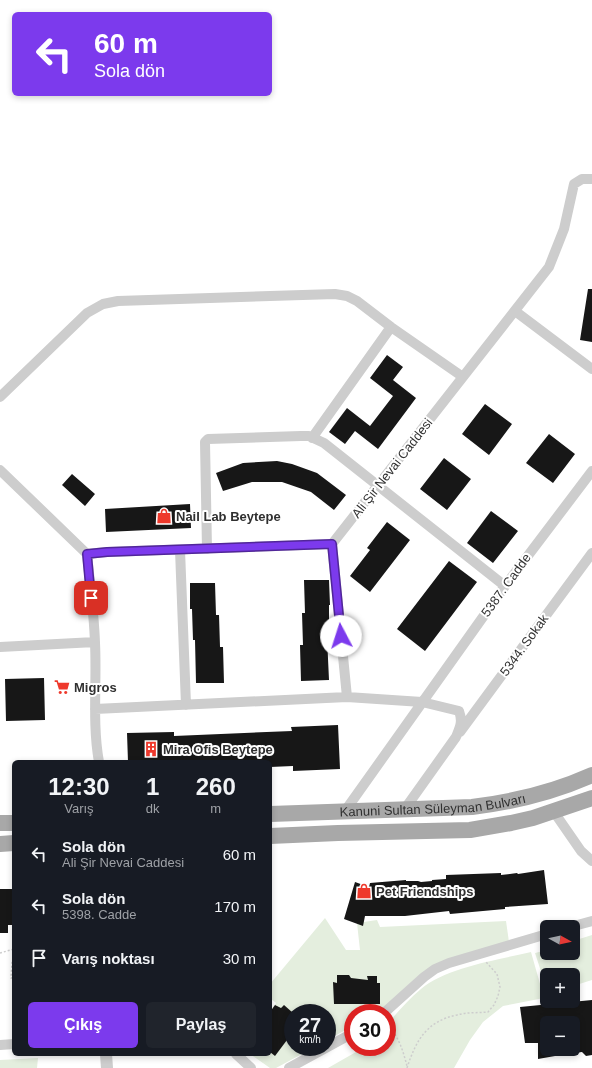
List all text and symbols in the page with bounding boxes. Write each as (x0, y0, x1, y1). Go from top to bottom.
icon: left (28, 28, 80, 80)
text: 60 m (94, 28, 158, 59)
text: Sola dön (94, 61, 165, 81)
street label: Ali Şir Nevai Caddesi (349, 415, 436, 521)
shop icon: Nail Lab Beytepe (155, 507, 173, 525)
place label: Nail Lab Beytepe (176, 509, 281, 524)
street label: 5387. Cadde (478, 550, 534, 620)
pin (74, 581, 108, 615)
icon: arrive (80, 587, 102, 609)
street label: 5344. Sokak (497, 611, 552, 679)
position arrow (320, 615, 362, 657)
supermarket icon: Migros (53, 678, 71, 696)
place label: Migros (74, 680, 117, 695)
building icon: Mira Ofis Beytepe (142, 740, 160, 758)
place label: Mira Ofis Beytepe (163, 742, 273, 757)
text: 12:30 (48, 773, 110, 800)
text: 1 (146, 773, 159, 800)
text: 260 (196, 773, 236, 800)
street label: Kanuni Sultan Süleyman Bulvarı (339, 790, 527, 819)
text: Varış (64, 801, 94, 816)
text: dk (146, 801, 160, 816)
text: m (210, 801, 221, 816)
text: Sola dön (62, 838, 125, 855)
icon: left (28, 843, 50, 865)
text: 60 m (223, 846, 256, 863)
text: Ali Şir Nevai Caddesi (62, 855, 184, 870)
shop icon: Pet Friendships (355, 882, 373, 900)
place label: Pet Friendships (376, 884, 474, 899)
text: Sola dön (62, 890, 125, 907)
icon: left (28, 895, 50, 917)
text: 170 m (214, 898, 256, 915)
text: 5398. Cadde (62, 907, 136, 922)
north arrow (540, 920, 580, 960)
map controls (540, 920, 580, 1056)
icon: arrive (28, 947, 50, 969)
text: Varış noktası (62, 950, 155, 967)
text: 30 m (223, 950, 256, 967)
button: + (540, 968, 580, 1008)
button: Çıkış (28, 1002, 138, 1048)
button: Paylaş (146, 1002, 256, 1048)
speed limit sign: 30 (344, 1004, 396, 1056)
text: 27 (299, 1014, 321, 1036)
button: − (540, 1016, 580, 1056)
text: km/h (299, 1034, 321, 1045)

